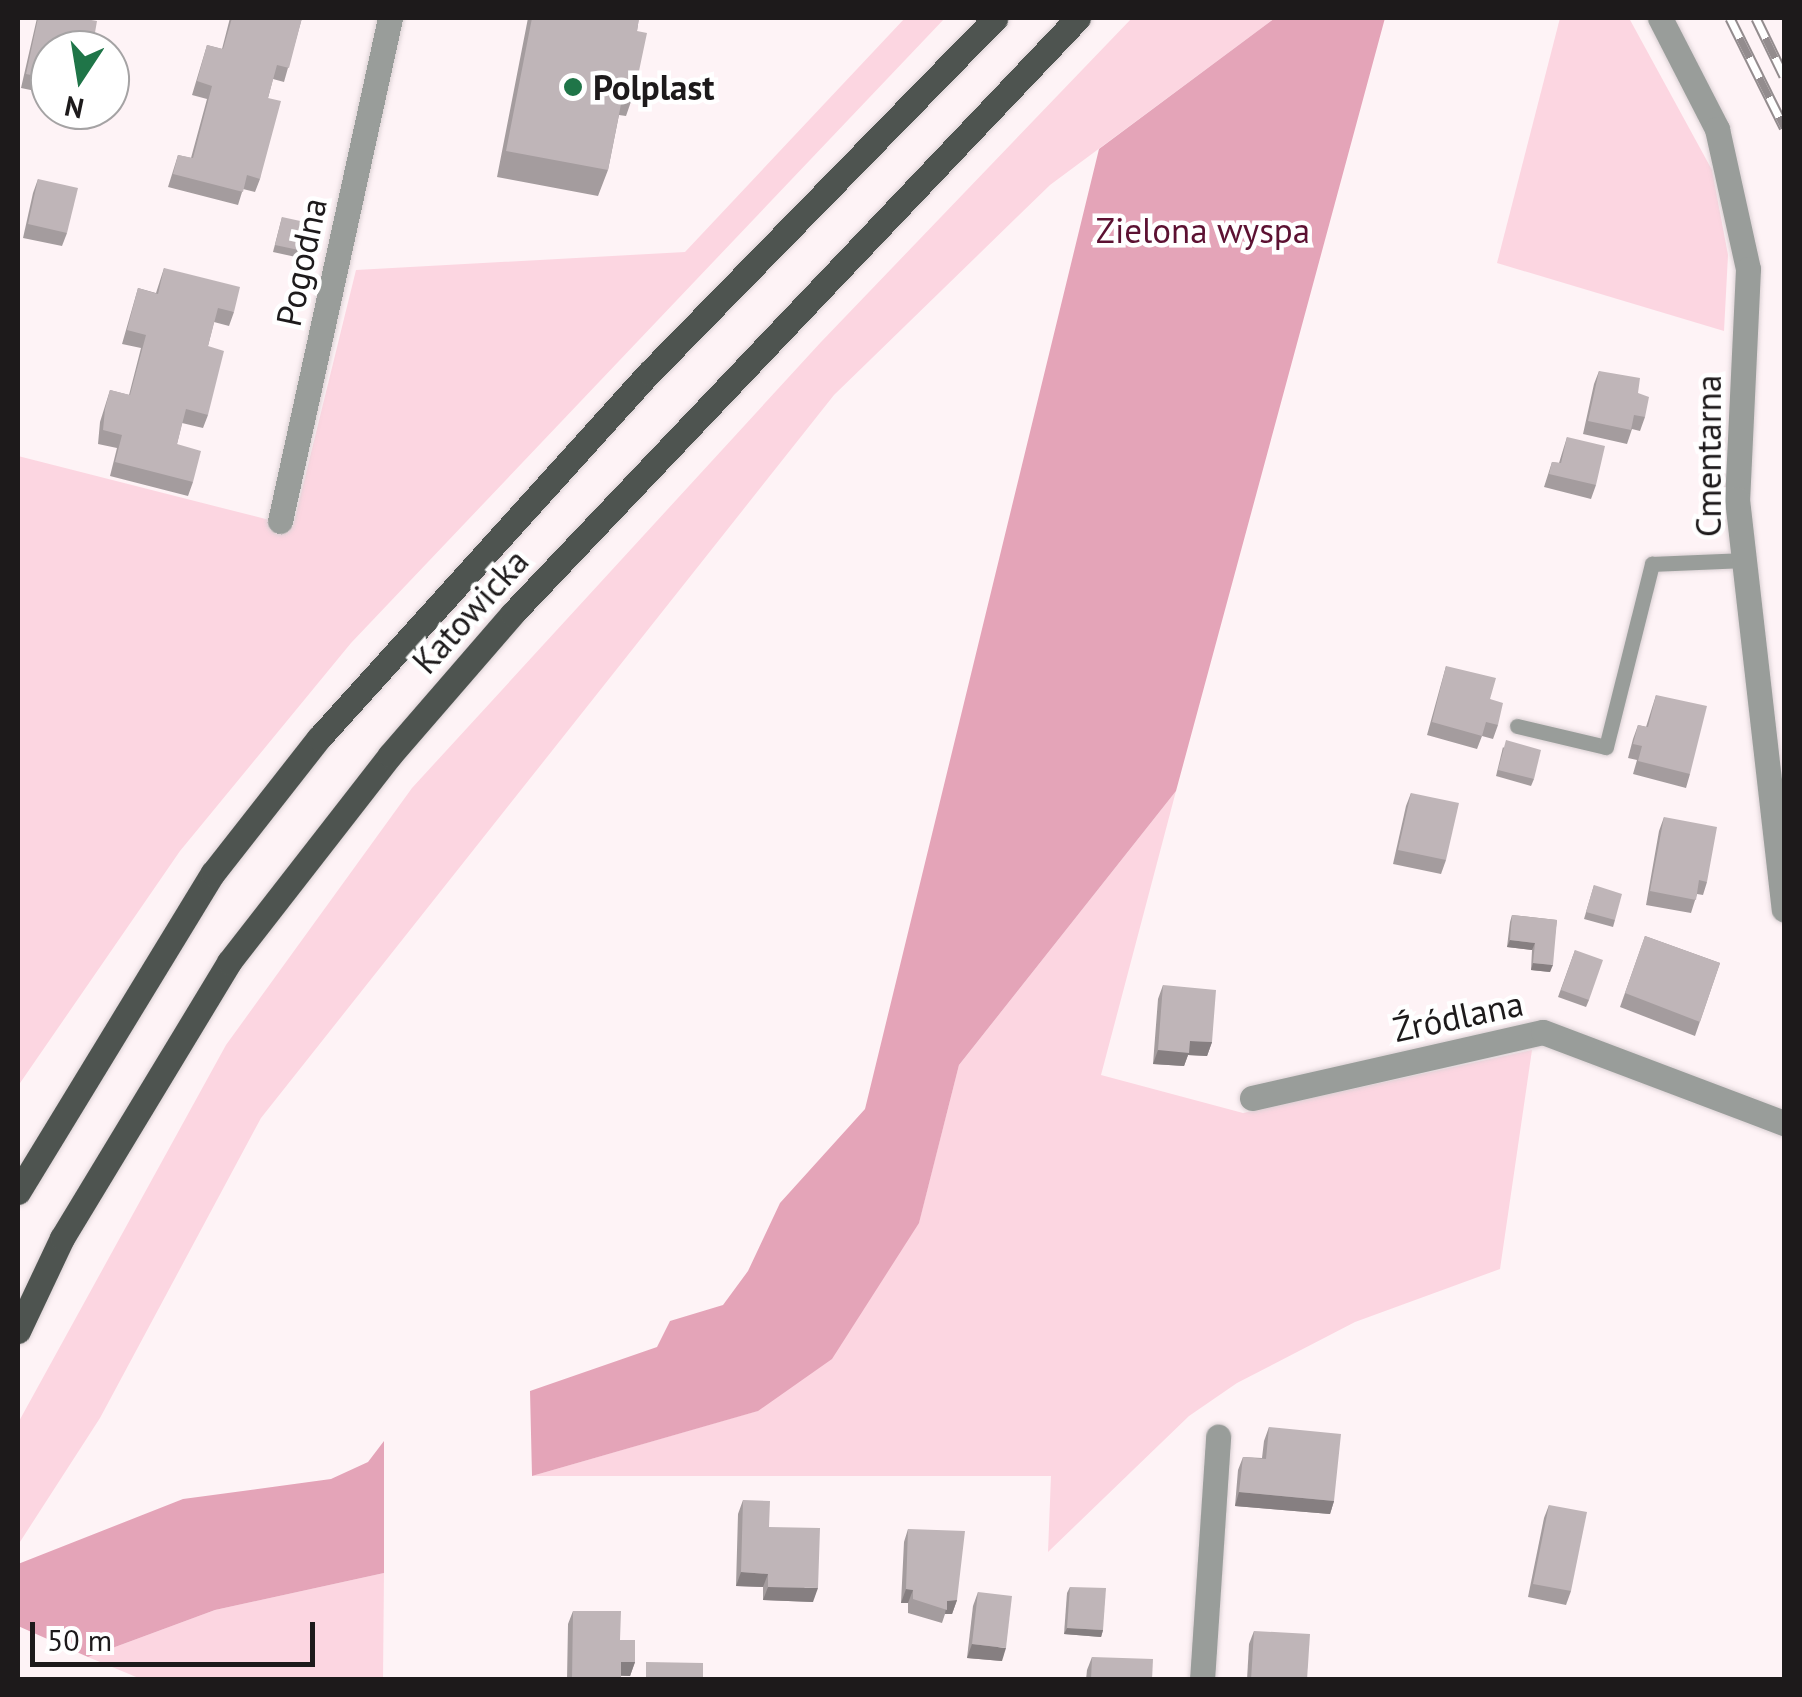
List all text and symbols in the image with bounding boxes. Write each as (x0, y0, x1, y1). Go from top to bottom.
north arrow (30, 30, 130, 130)
place label: Polplast (593, 66, 714, 108)
marker: Polplast (562, 76, 584, 98)
text: N (61, 88, 87, 128)
street label: Pogodna (267, 194, 335, 330)
park label: Zielona wyspa (1096, 209, 1310, 251)
street label: Cmentarna (1687, 375, 1729, 537)
street label: Katowicka (403, 540, 537, 682)
street label: Źródlana (1389, 982, 1527, 1050)
scale bar (35, 1602, 320, 1664)
text: 50 m (47, 1620, 112, 1659)

